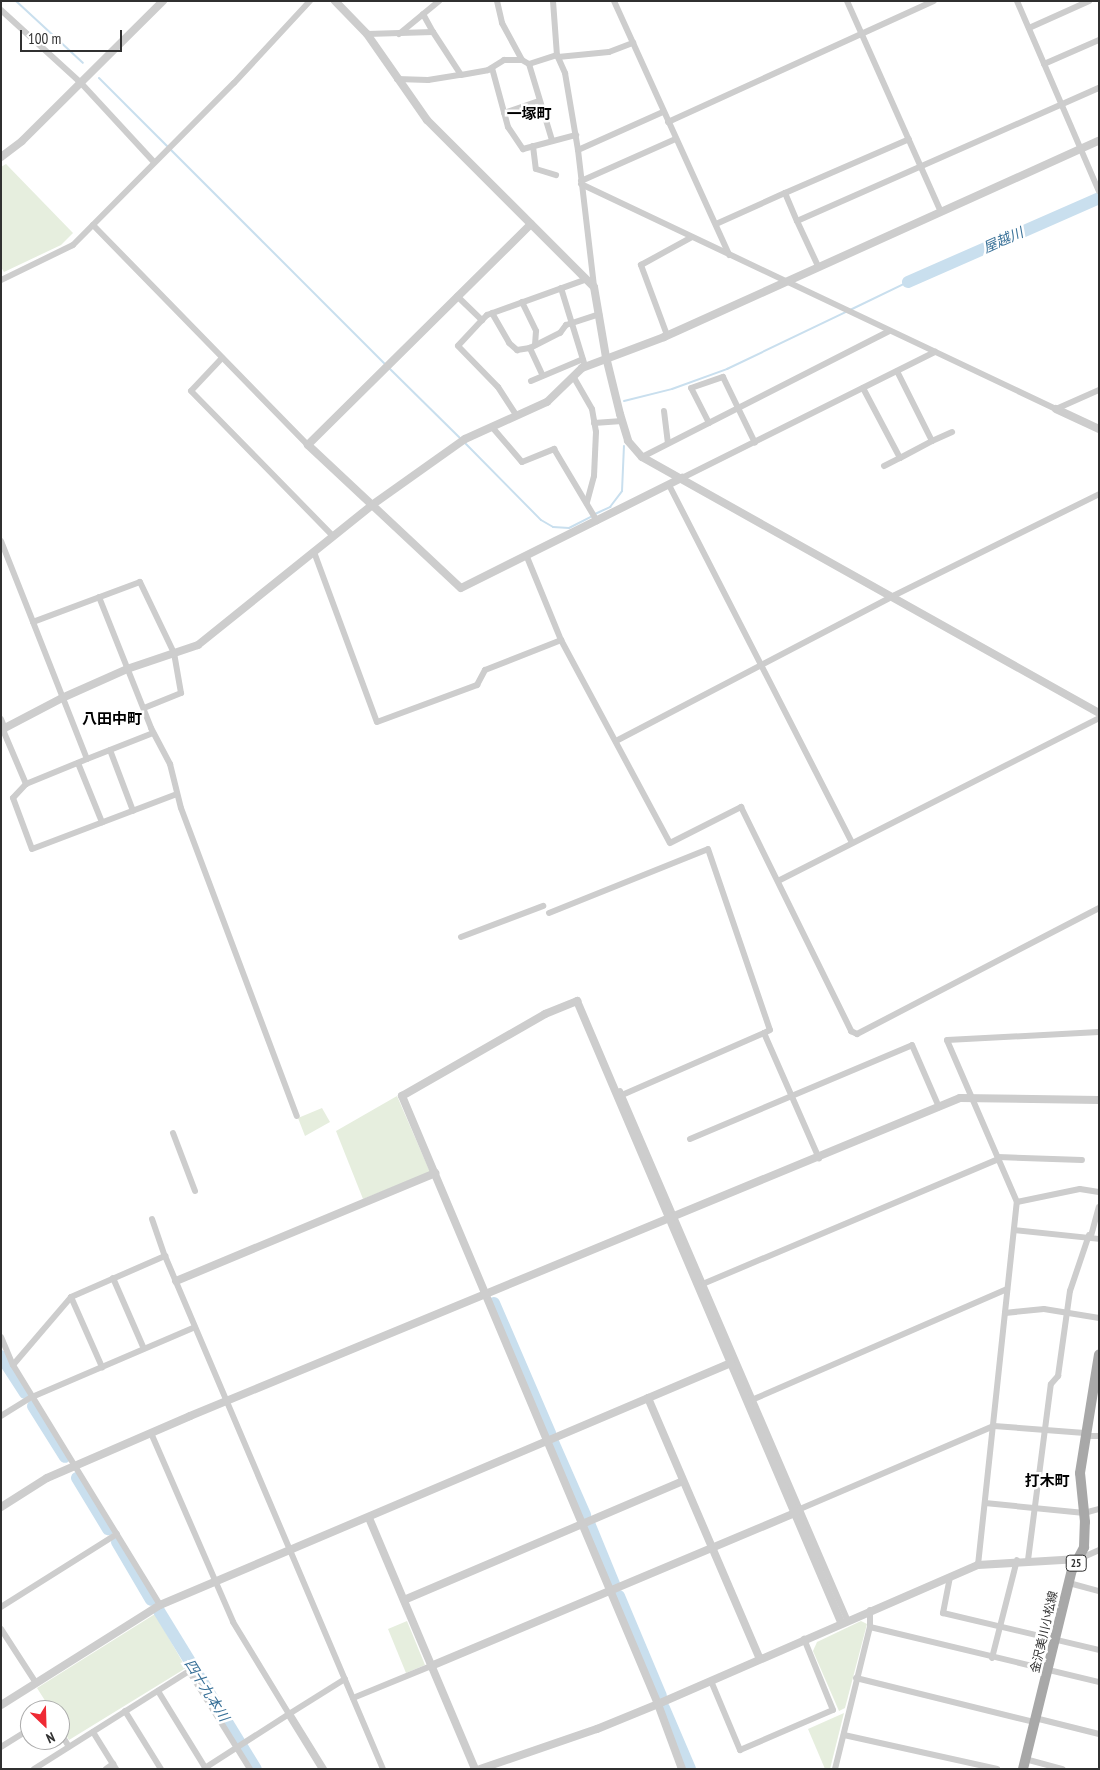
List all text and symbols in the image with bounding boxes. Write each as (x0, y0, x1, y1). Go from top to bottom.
scale bar (22, 20, 125, 52)
text: 100 m (28, 29, 61, 48)
district label: 一塚町 (507, 105, 551, 123)
water label: 屋越川 (980, 224, 1026, 256)
district label: 八田中町 (82, 710, 142, 728)
district label: 打木町 (1025, 1472, 1069, 1490)
road number: 25 (1065, 1555, 1087, 1572)
street label: 金沢美川小松線 (1028, 1589, 1060, 1675)
water label: 四十九本川 (181, 1656, 233, 1724)
north arrow (20, 1700, 70, 1750)
text: N (44, 1728, 58, 1748)

